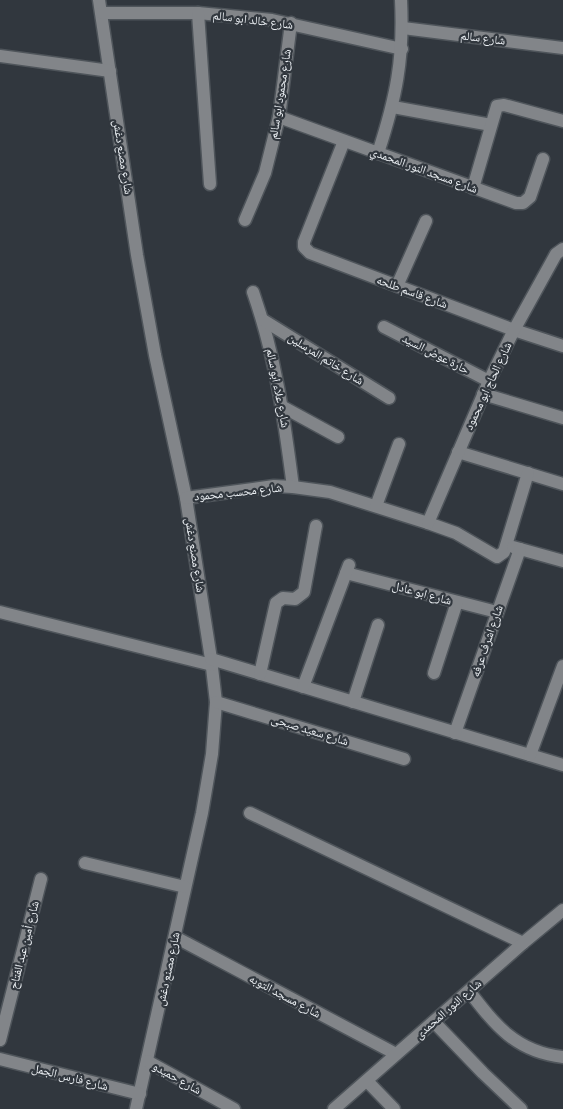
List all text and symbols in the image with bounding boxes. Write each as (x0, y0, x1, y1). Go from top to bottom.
street label: شارع خالد ابو سالم (212, 7, 294, 33)
street label: شارع سالم (460, 27, 506, 49)
street label: شارع محمود ابو سالم (265, 48, 295, 140)
street label: شارع مصنع دغش (109, 119, 137, 195)
street label: شارع مسجد النور المحمدي (367, 143, 480, 199)
street label: شارع قاسم طلحه (374, 272, 450, 312)
street label: شارع خاتم المرسلين (285, 329, 367, 389)
street label: حارة عوض السيد (400, 330, 473, 377)
street label: شارع الحاج ابو محمود (461, 339, 515, 433)
street label: شارع علاء ابو سالم (262, 347, 294, 429)
street label: شارع محسب محمود (193, 479, 283, 505)
street label: شارع مصنع دغش (181, 517, 209, 593)
street label: شارع ابو عادل (391, 577, 454, 609)
street label: شارع اشرف عرفه (467, 603, 507, 679)
street label: شارع سعيد صبحى (269, 711, 351, 749)
street label: شارع أمين عبد الفتاح (5, 899, 43, 991)
street label: شارع مصنع دغش (152, 930, 184, 1007)
street label: شارع مسجد التوبه (246, 970, 324, 1022)
street label: شارع النور المحمدى (411, 976, 485, 1042)
street label: شارع حميدو (150, 1058, 204, 1098)
street label: شارع فارس الجمل (30, 1060, 110, 1094)

